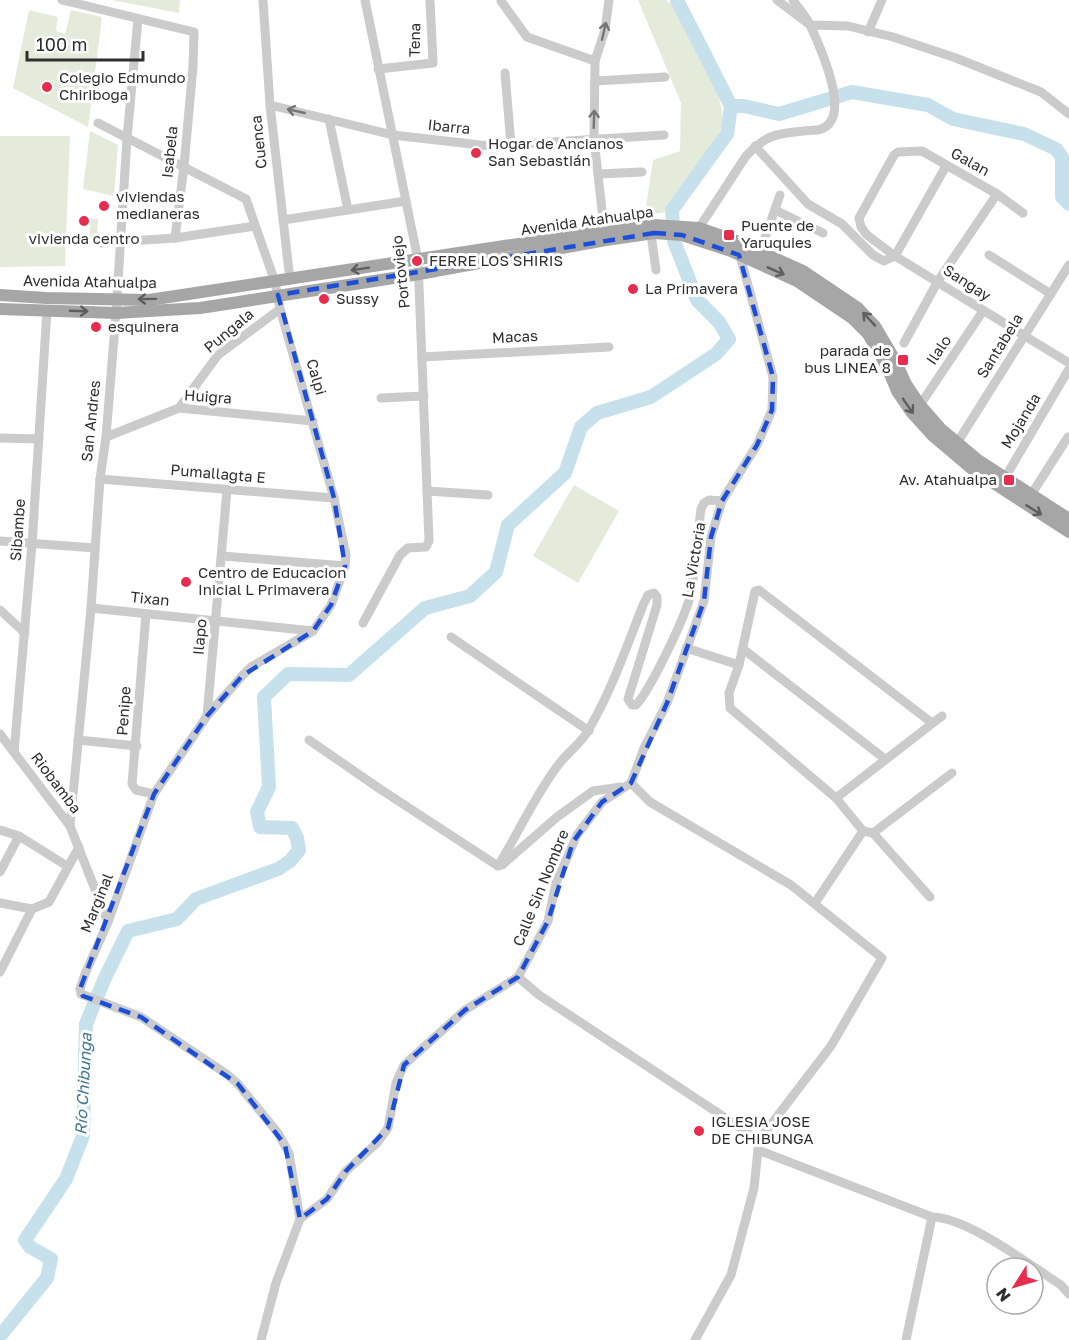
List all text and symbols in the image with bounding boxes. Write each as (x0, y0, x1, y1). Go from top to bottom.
one-way arrow (598, 22, 610, 41)
street label: Tena (405, 23, 423, 57)
scale bar (27, 24, 142, 62)
text: 100 m (36, 33, 87, 55)
place label: Colegio Edmundo Chiriboga (59, 68, 186, 103)
marker: Colegio Edmundo Chiriboga (40, 80, 54, 94)
one-way arrow (287, 104, 306, 116)
one-way arrow (589, 109, 600, 129)
street label: Cuenca (246, 114, 270, 170)
street label: Ibarra (427, 115, 471, 137)
street label: Isabela (157, 125, 181, 179)
place label: Hogar de Ancianos San Sebastián (488, 134, 624, 169)
street label: Galan (948, 143, 993, 179)
marker: Hogar de Ancianos San Sebastián (469, 146, 483, 160)
place label: viviendas medianeras (116, 187, 200, 222)
marker: viviendas medianeras (97, 199, 111, 213)
street label: Avenida Atahualpa (519, 202, 654, 238)
marker: vivienda centro (77, 214, 91, 228)
place label: Puente de Yaruquies (741, 216, 814, 251)
marker: Puente de Yaruquies (722, 228, 736, 242)
place label: vivienda centro (29, 229, 139, 247)
street label: Portoviejo (387, 235, 413, 310)
place label: FERRE LOS SHIRIS (429, 251, 563, 269)
marker: FERRE LOS SHIRIS (410, 254, 424, 268)
street label: Sangay (940, 260, 995, 304)
one-way arrow (351, 264, 371, 275)
one-way arrow (766, 266, 784, 278)
street label: Avenida Atahualpa (23, 271, 157, 291)
place label: La Primavera (645, 279, 738, 297)
marker: La Primavera (626, 282, 640, 296)
place label: Sussy (336, 289, 380, 307)
marker: Sussy (317, 292, 331, 306)
one-way arrow (137, 294, 157, 305)
street label: Pungala (200, 304, 257, 356)
one-way arrow (69, 306, 89, 317)
street label: Santabela (972, 310, 1026, 381)
one-way arrow (862, 312, 876, 327)
place label: esquinera (108, 317, 179, 335)
marker: esquinera (89, 320, 103, 334)
street label: Macas (492, 326, 538, 346)
street label: Ilalo (922, 331, 954, 368)
place label: parada de bus LINEA 8 (804, 341, 891, 376)
marker: parada de bus LINEA 8 (896, 353, 910, 367)
street label: Calpi (303, 357, 331, 397)
street label: San Andres (77, 379, 103, 463)
street label: Huigra (184, 385, 233, 407)
street label: Mojanda (997, 390, 1044, 451)
one-way arrow (902, 398, 914, 414)
street label: Pumallagta E (170, 460, 266, 486)
place label: Av. Atahualpa (899, 470, 997, 488)
marker: Av. Atahualpa (1002, 473, 1016, 487)
street label: Sibambe (6, 498, 28, 562)
one-way arrow (1025, 505, 1042, 517)
street label: La Victoria (678, 521, 709, 599)
place label: Centro de Educacion Inicial L Primavera (198, 563, 346, 598)
marker: Centro de Educacion Inicial L Primavera (179, 575, 193, 589)
street label: Tixan (130, 587, 171, 609)
street label: Ilapo (188, 618, 210, 656)
street label: Penipe (112, 685, 134, 736)
street label: Riobamba (28, 748, 86, 817)
street label: Calle Sin Nombre (508, 826, 572, 949)
street label: Marginal (76, 870, 116, 935)
water label: Río Chibunga (70, 1032, 96, 1135)
place label: IGLESIA JOSE DE CHIBUNGA (711, 1112, 813, 1147)
marker: IGLESIA JOSE DE CHIBUNGA (692, 1124, 706, 1138)
north arrow (985, 1256, 1045, 1316)
text: N (991, 1284, 1015, 1306)

